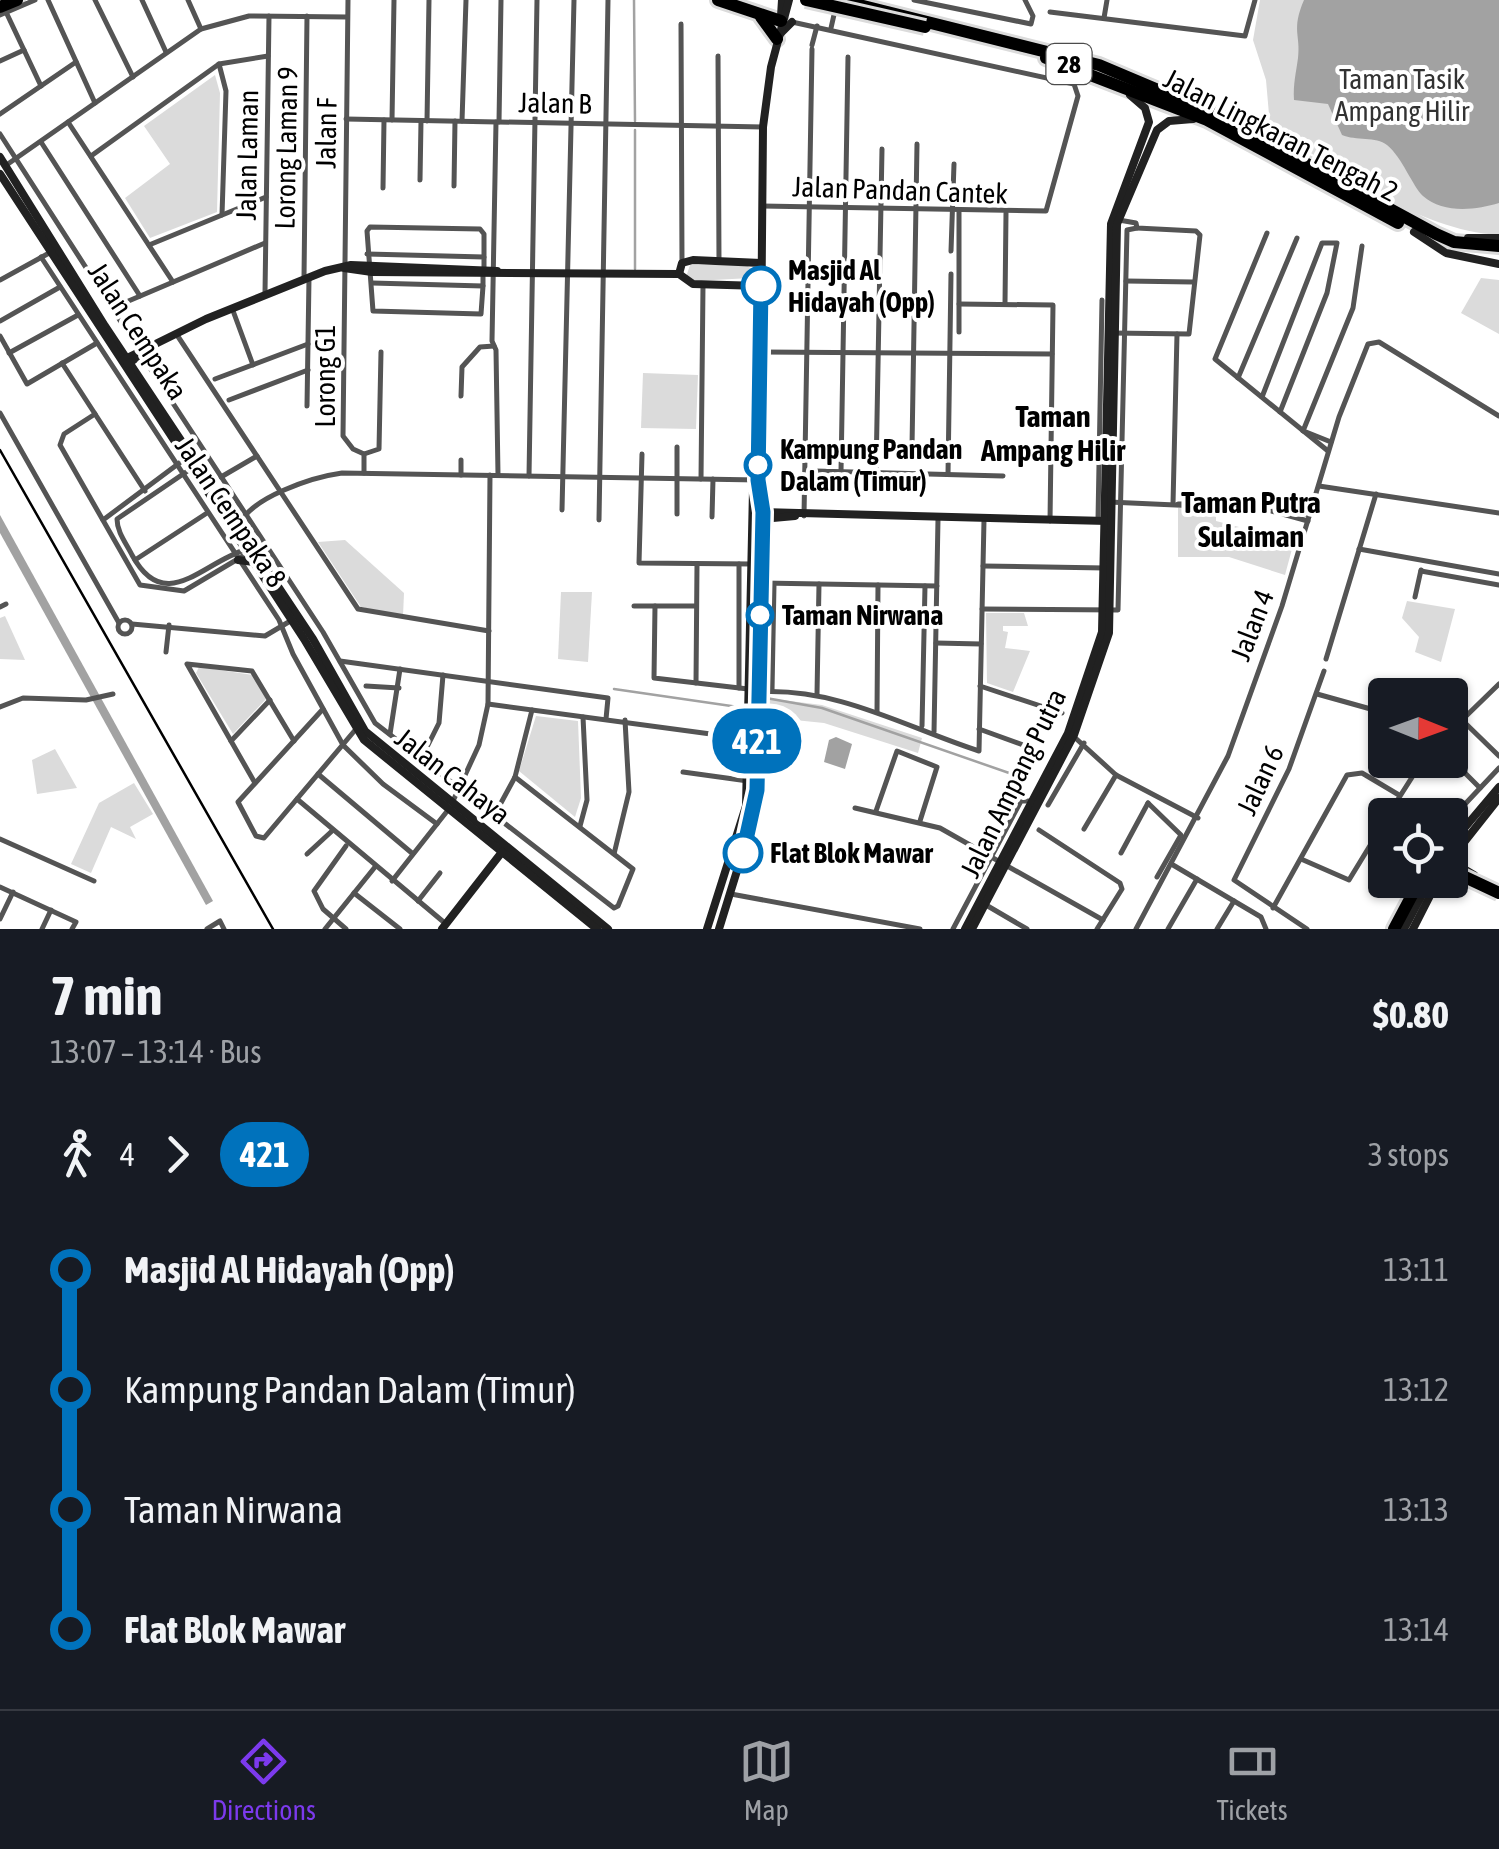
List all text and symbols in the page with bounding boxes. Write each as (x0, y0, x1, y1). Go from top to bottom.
road number: 28 (1046, 44, 1092, 84)
street label: Jalan Lingkaran Tengah 2 (1159, 62, 1403, 208)
park label: Taman Tasik Ampang Hilir (1335, 63, 1470, 127)
street label: Lorong Laman 9 (269, 66, 303, 230)
street label: Jalan B (518, 86, 592, 120)
street label: Jalan Laman (230, 90, 264, 220)
street label: Jalan F (309, 97, 343, 169)
street label: Jalan Pandan Cantek (792, 170, 1008, 210)
place label: Masjid Al Hidayah (Opp) (788, 254, 935, 318)
street label: Jalan Cempaka (82, 256, 194, 406)
marker: Masjid Al Hidayah (Opp) (742, 267, 780, 305)
street label: Lorong G1 (309, 325, 341, 427)
district label: Taman Ampang Hilir (980, 399, 1126, 467)
street label: Jalan Cempaka 8 (169, 431, 293, 593)
place label: Kampung Pandan Dalam (Timur) (780, 433, 962, 497)
marker: Kampung Pandan Dalam (Timur) (745, 452, 771, 478)
district label: Taman Putra Sulaiman (1181, 485, 1321, 553)
street label: Jalan 4 (1224, 585, 1280, 665)
place label: Taman Nirwana (782, 599, 943, 631)
marker: Taman Nirwana (747, 602, 773, 628)
north arrow (1368, 678, 1468, 778)
map controls (1368, 678, 1468, 898)
street label: Jalan Ampang Putra (954, 684, 1072, 882)
line badge: 421 (700, 708, 814, 774)
street label: Jalan Cahaya (389, 721, 517, 831)
text: 421 (732, 721, 782, 761)
street label: Jalan 6 (1230, 740, 1290, 820)
button: locate (1368, 798, 1468, 898)
marker: Flat Blok Mawar (724, 834, 762, 872)
place label: Flat Blok Mawar (770, 837, 934, 869)
text: 7 min (50, 964, 162, 1027)
text: $0.80 (1373, 993, 1449, 1036)
text: 13:07 – 13:14 · Bus (50, 1033, 261, 1070)
icon: walk (50, 1127, 105, 1182)
icon: forward (150, 1127, 205, 1182)
text: 421 (240, 1134, 289, 1174)
text: 4 (120, 1136, 135, 1173)
text: 3 stops (1368, 1136, 1449, 1173)
text: Masjid Al Hidayah (Opp) (124, 1248, 455, 1291)
text: 13:11 (1383, 1251, 1449, 1288)
text: Kampung Pandan Dalam (Timur) (124, 1368, 576, 1411)
text: 13:12 (1383, 1371, 1449, 1408)
text: Taman Nirwana (124, 1488, 343, 1531)
text: 13:13 (1383, 1491, 1449, 1528)
text: Flat Blok Mawar (124, 1608, 345, 1651)
text: 13:14 (1383, 1611, 1449, 1648)
tab: Directions (211, 1734, 316, 1826)
tab: Map (739, 1734, 794, 1826)
tab: Tickets (1217, 1734, 1288, 1826)

